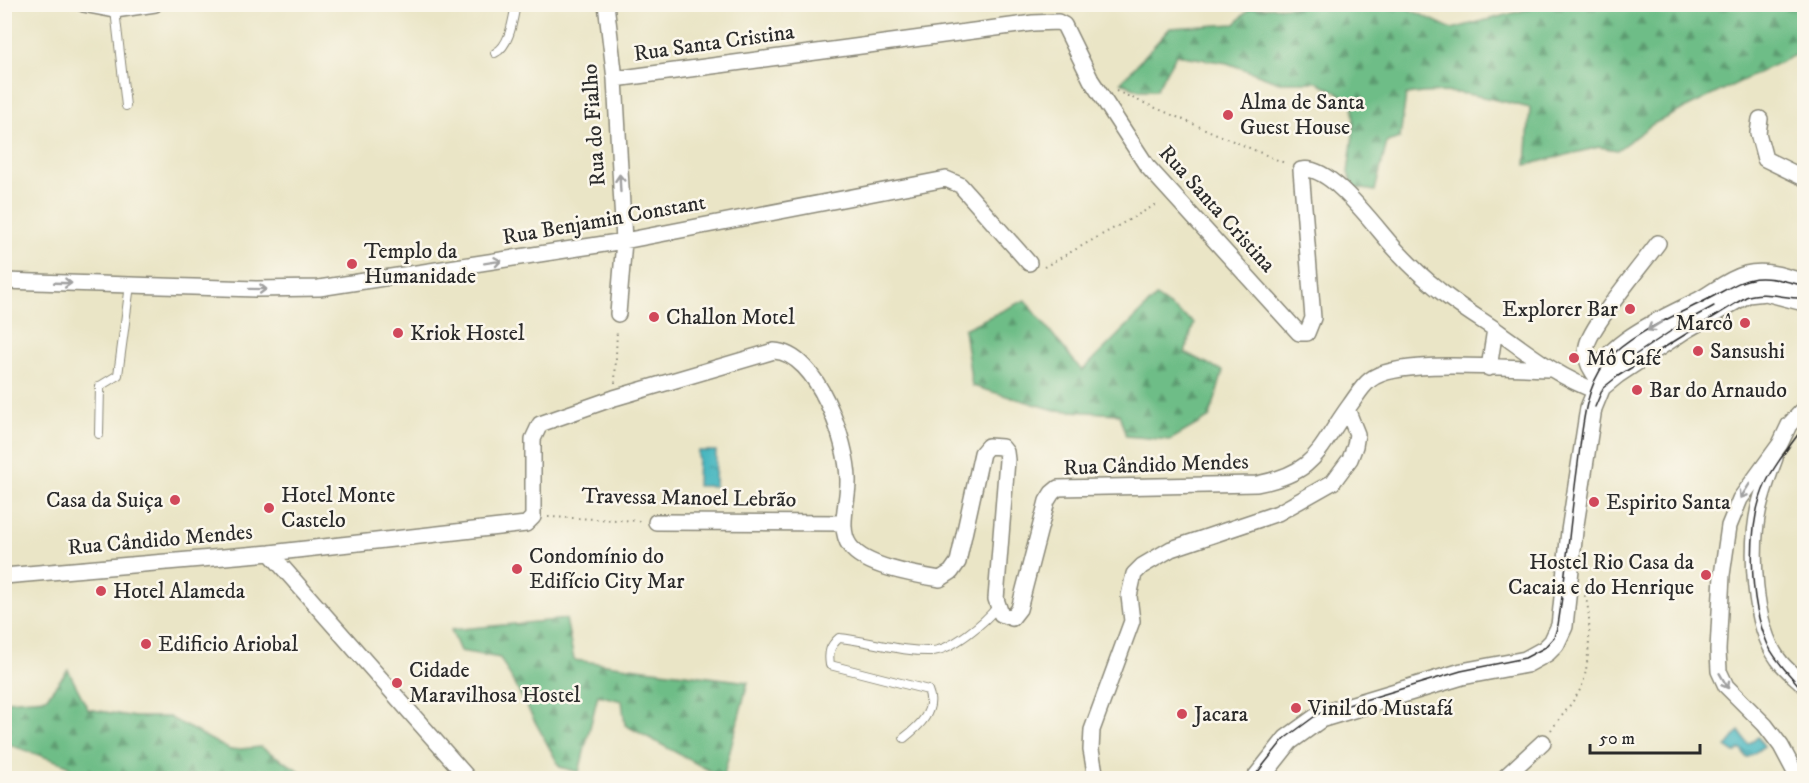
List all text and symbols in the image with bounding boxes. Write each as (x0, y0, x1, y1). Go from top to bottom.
street label: Rua Santa Cristina (632, 18, 797, 68)
street label: Rua do Fialho (576, 63, 612, 187)
place label: Alma de Santa Guest House (1240, 89, 1365, 141)
marker: Alma de Santa Guest House (1221, 108, 1235, 122)
street label: Rua Santa Cristina (1153, 140, 1282, 279)
one-way arrow (615, 173, 626, 193)
street label: Rua Benjamin Constant (500, 189, 708, 251)
place label: Templo da Humanidade (364, 238, 476, 290)
one-way arrow (482, 256, 502, 267)
marker: Templo da Humanidade (345, 257, 359, 271)
one-way arrow (52, 277, 72, 289)
one-way arrow (247, 283, 267, 295)
place label: Explorer Bar (1502, 296, 1619, 323)
marker: Explorer Bar (1623, 302, 1637, 316)
place label: Challon Motel (666, 304, 795, 331)
marker: Challon Motel (647, 310, 661, 324)
place label: Marcô (1675, 310, 1733, 337)
marker: Marcô (1738, 316, 1752, 330)
place label: Kriok Hostel (410, 320, 525, 347)
one-way arrow (1647, 320, 1664, 332)
marker: Kriok Hostel (391, 326, 405, 340)
place label: Sansushi (1710, 338, 1785, 365)
marker: Sansushi (1691, 344, 1705, 358)
place label: Mô Café (1586, 345, 1661, 372)
marker: Mô Café (1567, 351, 1581, 365)
place label: Bar do Arnaudo (1649, 377, 1787, 404)
marker: Bar do Arnaudo (1630, 383, 1644, 397)
street label: Rua Cândido Mendes (1063, 448, 1249, 482)
place label: Hotel Monte Castelo (281, 482, 395, 534)
street label: Travessa Manoel Lebrão (581, 483, 797, 513)
one-way arrow (1739, 483, 1751, 499)
place label: Casa da Suiça (46, 487, 164, 514)
place label: Espirito Santa (1606, 489, 1731, 516)
marker: Casa da Suiça (168, 493, 182, 507)
marker: Espirito Santa (1587, 495, 1601, 509)
marker: Hotel Monte Castelo (262, 501, 276, 515)
street label: Rua Cândido Mendes (66, 518, 254, 562)
place label: Condomínio do Edifício City Mar (529, 543, 685, 595)
place label: Hostel Rio Casa da Cacaia e do Henrique (1508, 549, 1695, 601)
marker: Condomínio do Edifício City Mar (510, 562, 524, 576)
marker: Hostel Rio Casa da Cacaia e do Henrique (1699, 568, 1713, 582)
place label: Hotel Alameda (113, 578, 246, 605)
marker: Hotel Alameda (94, 584, 108, 598)
place label: Edificio Ariobal (158, 631, 298, 658)
marker: Edificio Ariobal (139, 637, 153, 651)
place label: Cidade Maravilhosa Hostel (409, 657, 581, 709)
one-way arrow (1718, 672, 1730, 689)
marker: Cidade Maravilhosa Hostel (390, 676, 404, 690)
place label: Vinil do Mustafá (1307, 695, 1453, 722)
place label: Jacara (1192, 701, 1249, 728)
marker: Vinil do Mustafá (1289, 701, 1303, 715)
marker: Jacara (1175, 707, 1189, 721)
scale bar (1590, 717, 1700, 755)
text: 50 m (1599, 728, 1635, 750)

